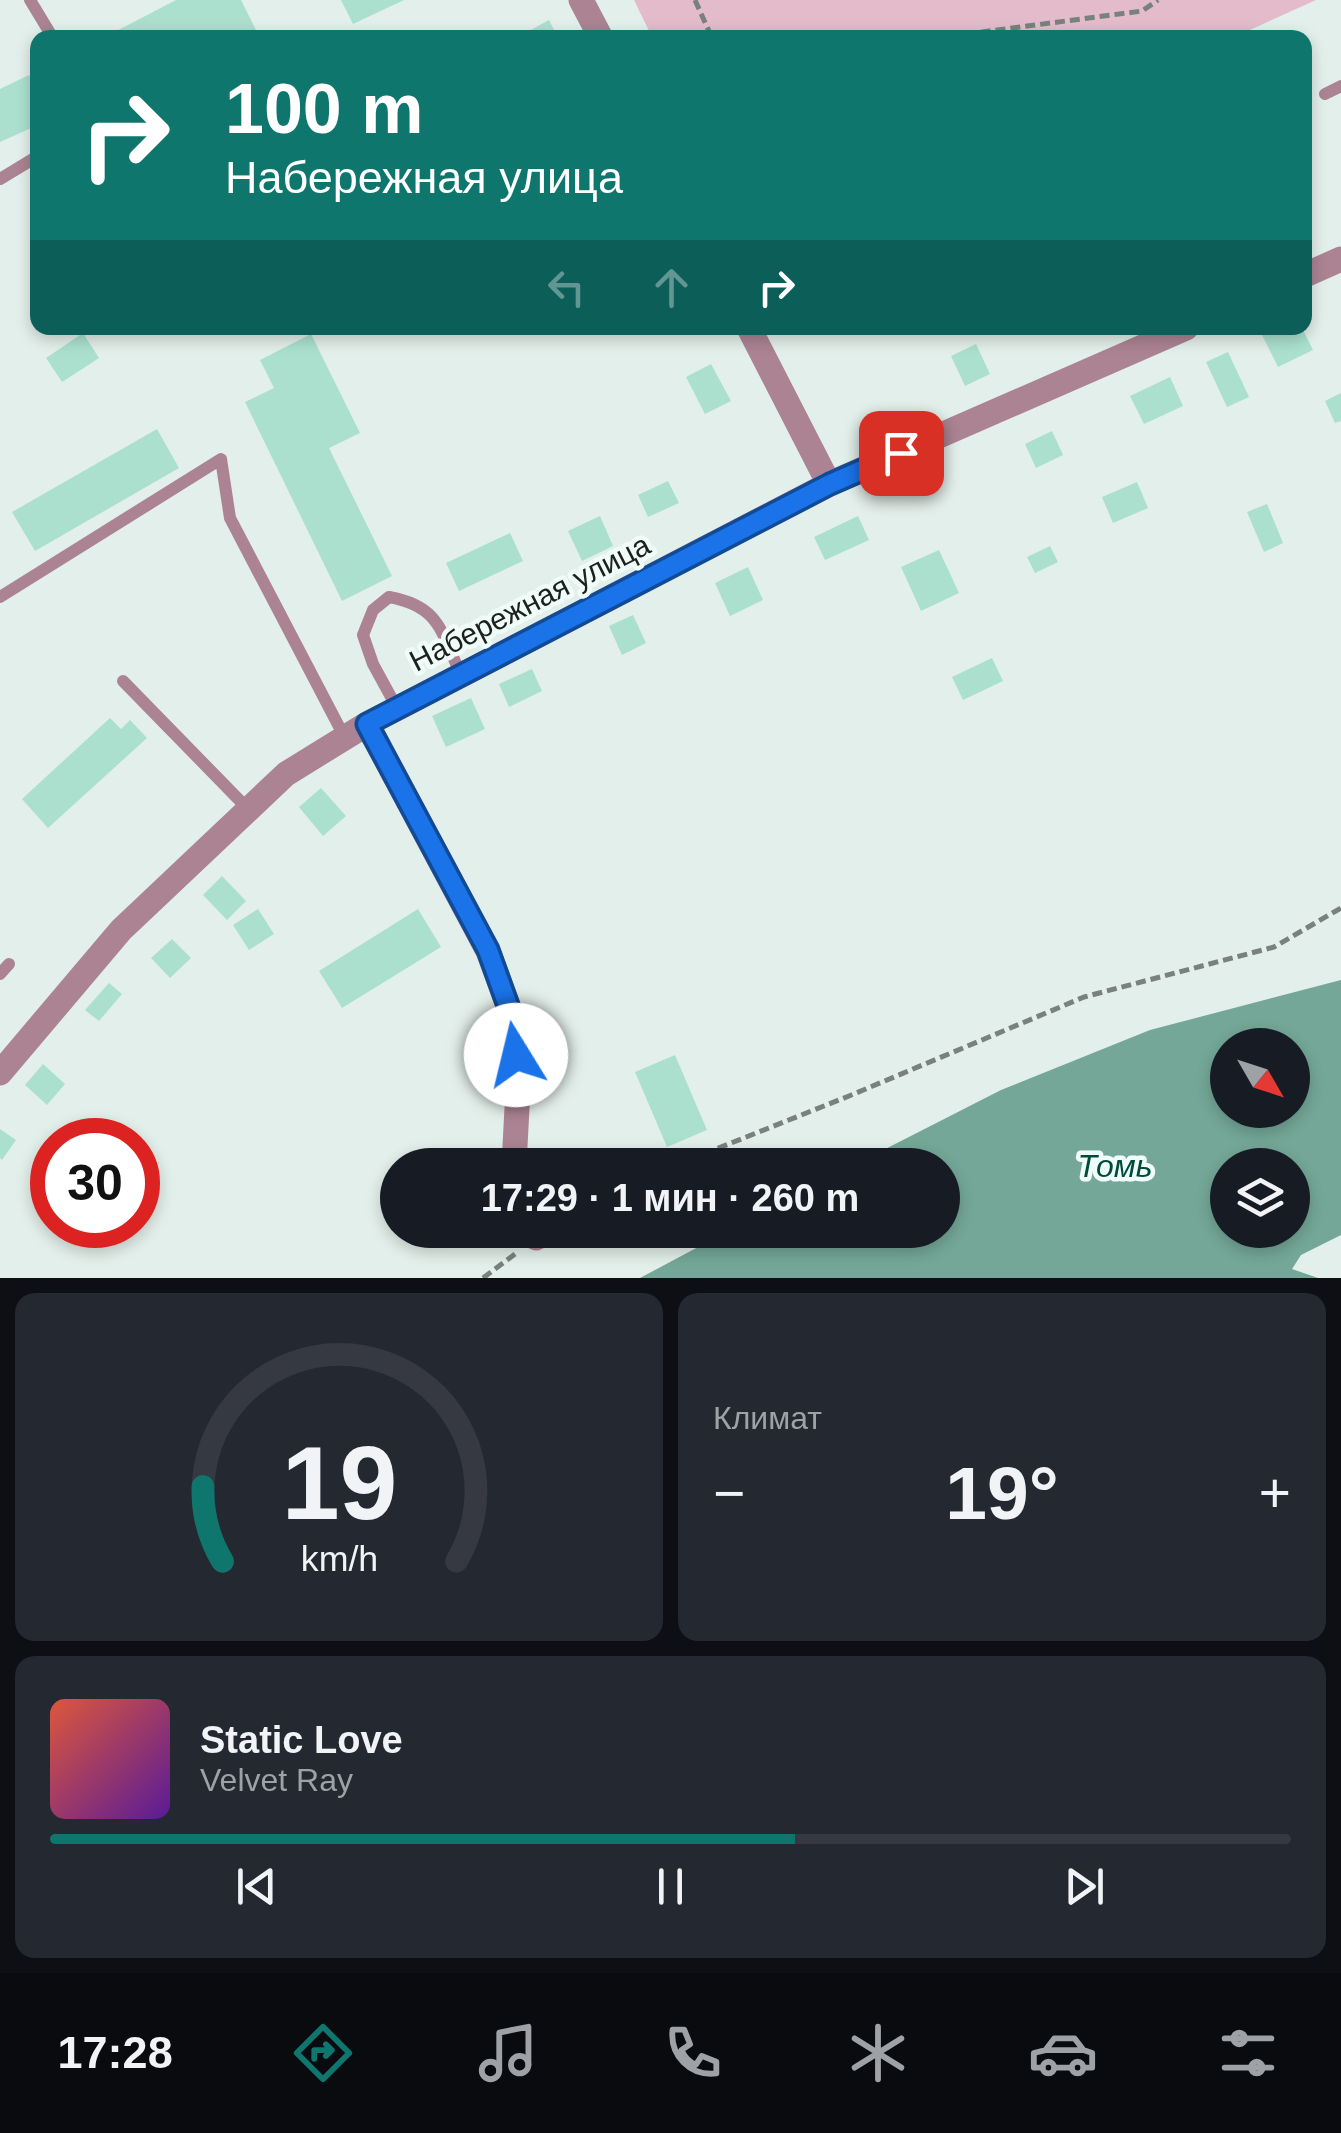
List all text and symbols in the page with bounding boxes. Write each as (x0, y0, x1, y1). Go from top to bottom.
icon: right (60, 70, 190, 200)
text: 100 m (225, 70, 423, 148)
text: Набережная улица (225, 152, 623, 203)
icon: left (539, 260, 594, 315)
icon: ahead (644, 260, 699, 315)
icon: right (749, 260, 804, 315)
pin (859, 411, 944, 496)
icon: arrive (874, 426, 929, 481)
street label: Набережная улица (404, 527, 656, 677)
position arrow (464, 1003, 568, 1107)
north arrow (1210, 1028, 1310, 1128)
map controls (1210, 1028, 1310, 1248)
speed limit sign: 30 (30, 1118, 160, 1248)
water label: Томь (1077, 1148, 1153, 1184)
button: layers (1210, 1148, 1310, 1248)
text: 17:29 · 1 мин · 260 m (481, 1177, 859, 1219)
text: Климат (713, 1400, 822, 1436)
text: 19 (281, 1425, 397, 1541)
text: 19° (945, 1451, 1059, 1535)
text: − (713, 1462, 745, 1524)
text: + (1259, 1462, 1291, 1524)
text: km/h (300, 1539, 378, 1579)
text: Static Love (200, 1719, 403, 1761)
text: Velvet Ray (200, 1762, 353, 1798)
icon: previous (229, 1859, 284, 1914)
icon: pause (643, 1859, 698, 1914)
icon: next (1057, 1859, 1112, 1914)
icon: directions (288, 2018, 358, 2088)
icon: music (473, 2018, 543, 2088)
icon: phone (658, 2018, 728, 2088)
icon: climate (843, 2018, 913, 2088)
icon: car (1028, 2018, 1098, 2088)
icon: filters (1213, 2018, 1283, 2088)
text: 17:28 (58, 2027, 173, 2078)

